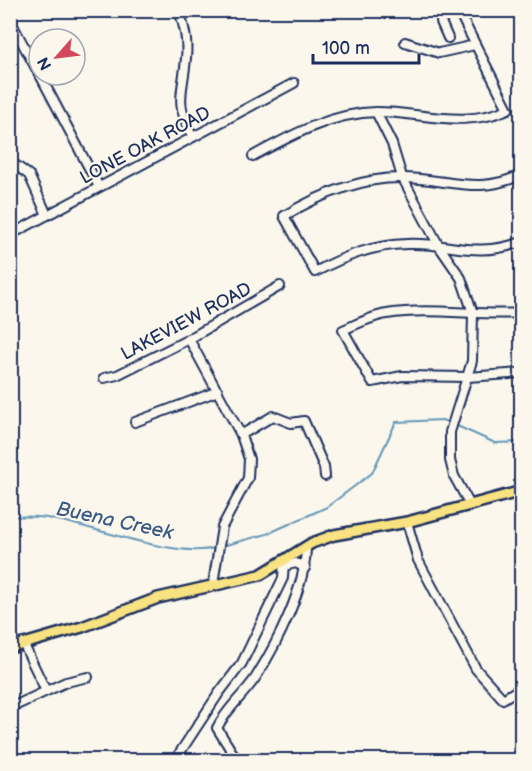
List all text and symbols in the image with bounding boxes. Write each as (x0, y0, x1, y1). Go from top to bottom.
north arrow (27, 27, 87, 87)
scale bar (313, 27, 420, 65)
text: 100 m (322, 38, 370, 59)
text: N (34, 54, 56, 73)
street label: LONE OAK ROAD (76, 102, 214, 189)
street label: LAKEVIEW ROAD (117, 278, 255, 365)
water label: Buena Creek (54, 497, 176, 545)

